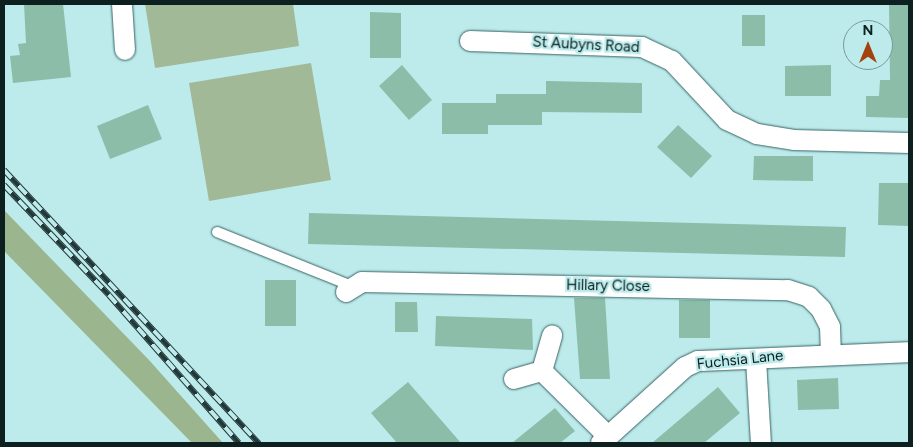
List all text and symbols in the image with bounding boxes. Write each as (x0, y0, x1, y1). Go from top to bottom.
north arrow (843, 20, 893, 70)
text: N (863, 22, 873, 39)
street label: St Aubyns Road (532, 33, 640, 57)
street label: Hillary Close (566, 276, 650, 296)
street label: Fuchsia Lane (696, 347, 784, 373)

